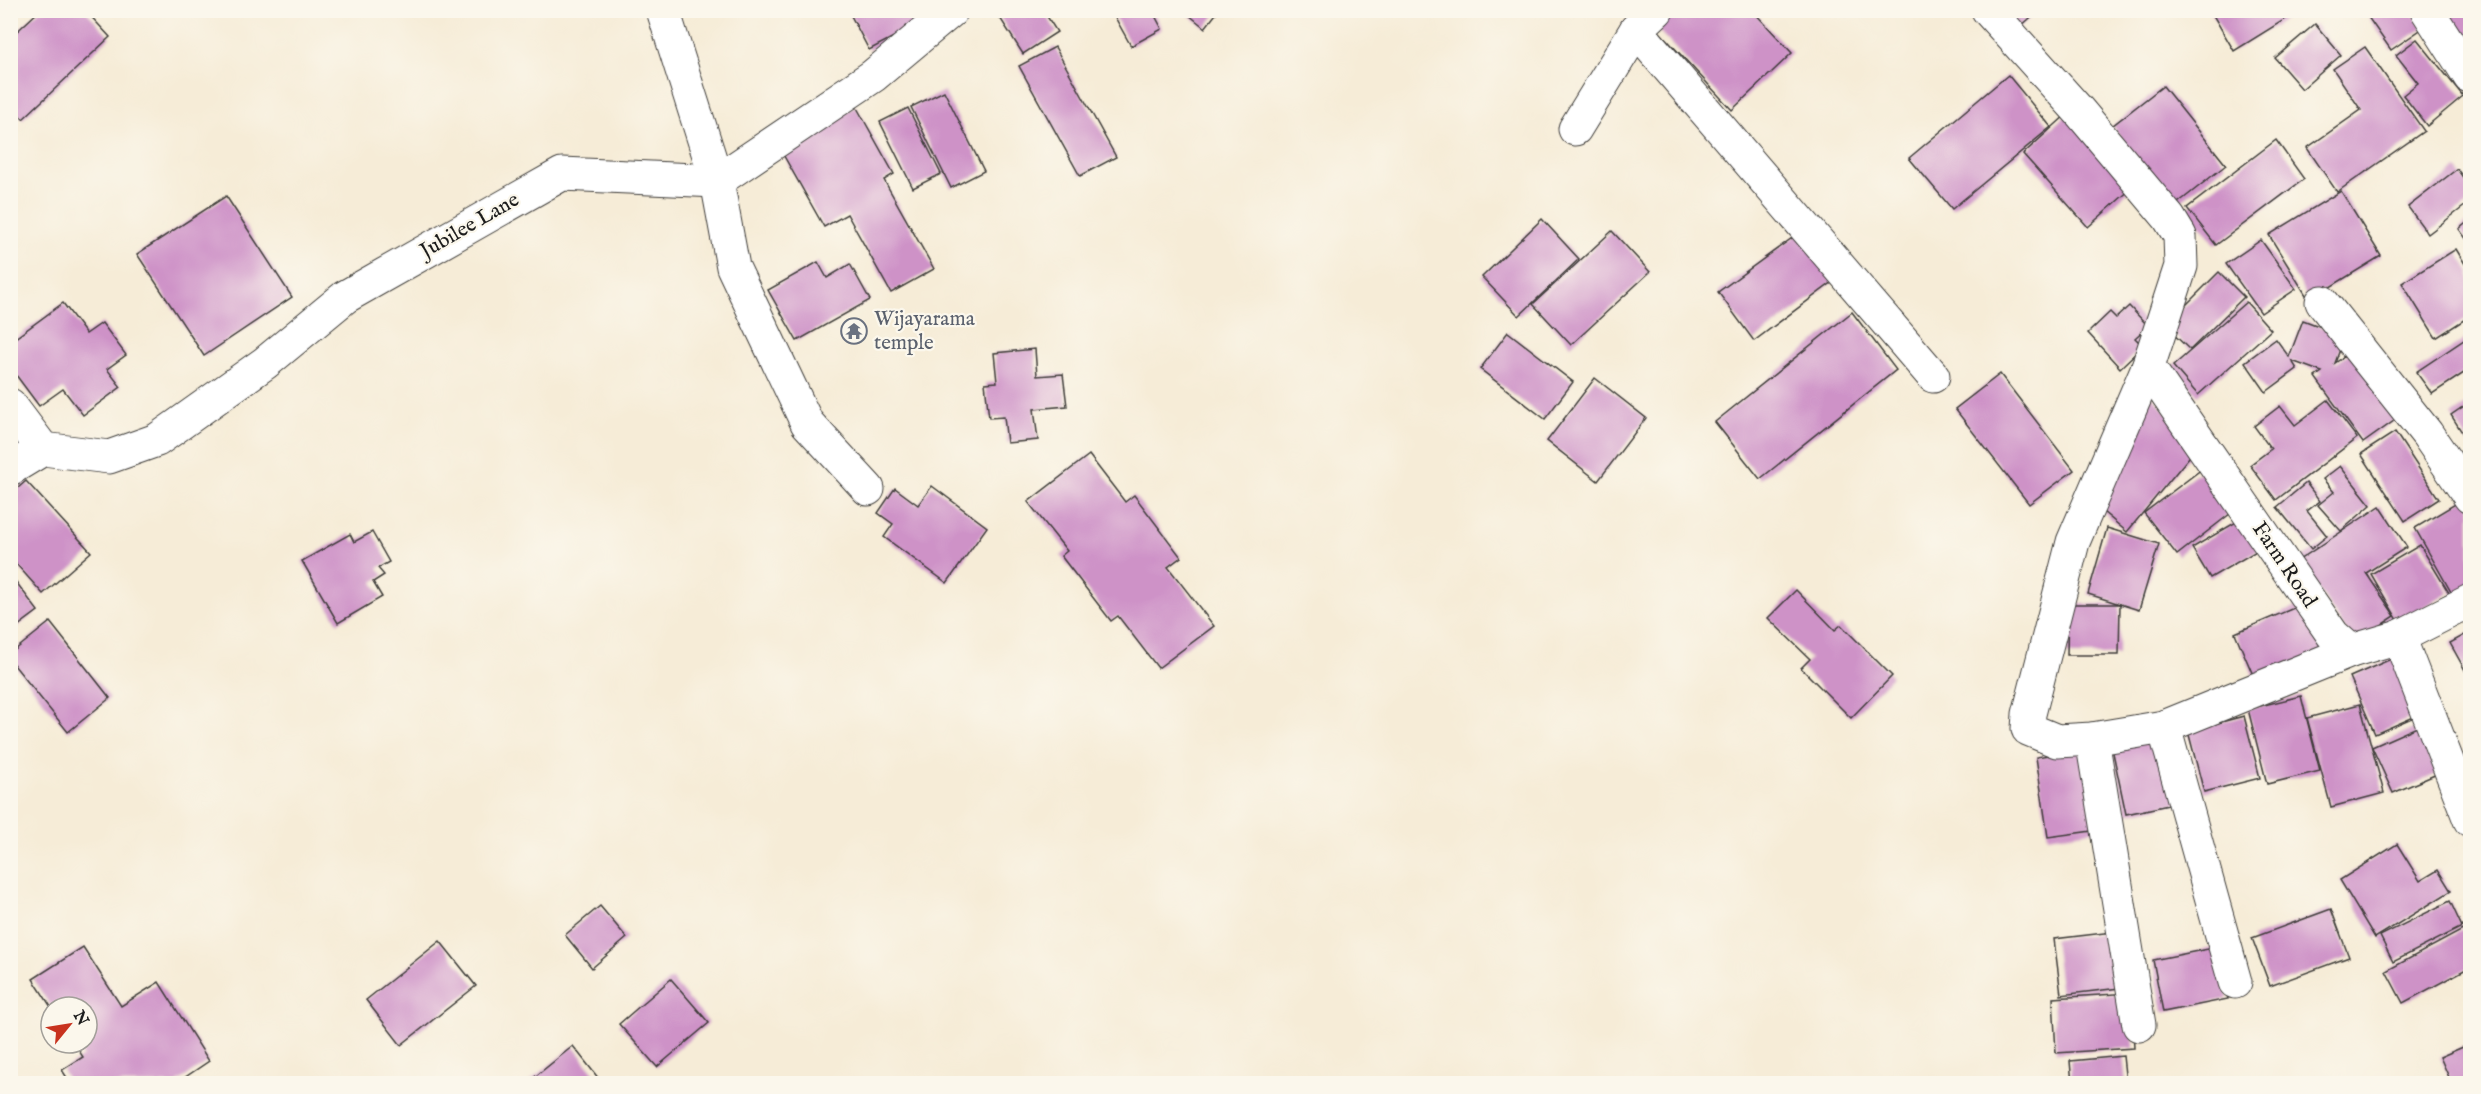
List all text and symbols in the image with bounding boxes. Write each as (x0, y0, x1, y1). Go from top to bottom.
street label: Jubilee Lane (414, 187, 525, 266)
place label: Wijayarama temple (874, 306, 976, 357)
temple icon: Wijayarama temple (839, 316, 869, 346)
street label: Farm Road (2245, 517, 2323, 614)
north arrow (39, 995, 99, 1055)
text: N (68, 1007, 92, 1030)

